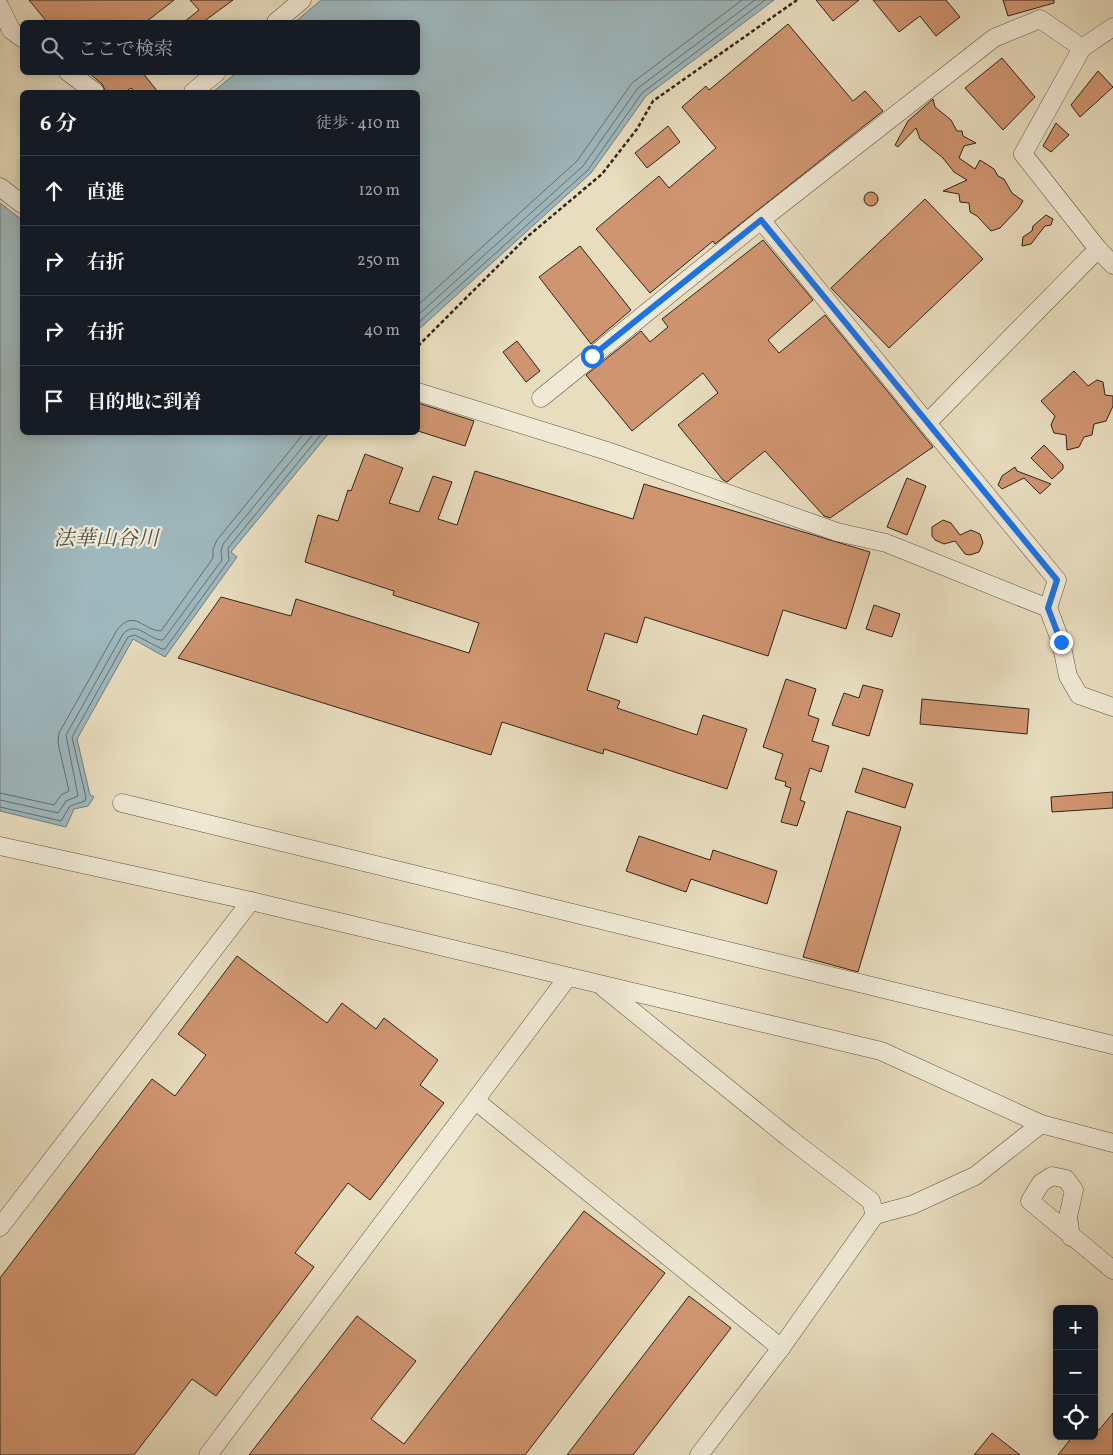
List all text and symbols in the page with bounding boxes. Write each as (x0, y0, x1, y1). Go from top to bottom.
search box (20, 20, 420, 75)
icon: search (38, 34, 66, 62)
text: ここで検索 (78, 37, 173, 63)
text: 6 分 (40, 110, 77, 139)
text: 徒歩 · 410 m (316, 113, 400, 135)
icon: ahead (40, 177, 68, 205)
text: 直進 (87, 180, 125, 206)
text: 120 m (358, 180, 400, 202)
icon: right (40, 247, 68, 275)
text: 右折 (87, 250, 125, 276)
text: 250 m (357, 250, 400, 272)
icon: right (40, 317, 68, 345)
text: 右折 (87, 320, 125, 346)
text: 40 m (364, 320, 400, 342)
route start (581, 345, 604, 368)
icon: arrive (40, 387, 68, 415)
text: 目的地に到着 (87, 390, 201, 416)
water label: 法華山谷川 (54, 525, 160, 554)
route end (1050, 631, 1073, 654)
map controls (1053, 1305, 1098, 1440)
button: + (1053, 1305, 1098, 1350)
button: − (1053, 1350, 1098, 1395)
button: locate (1053, 1395, 1098, 1440)

